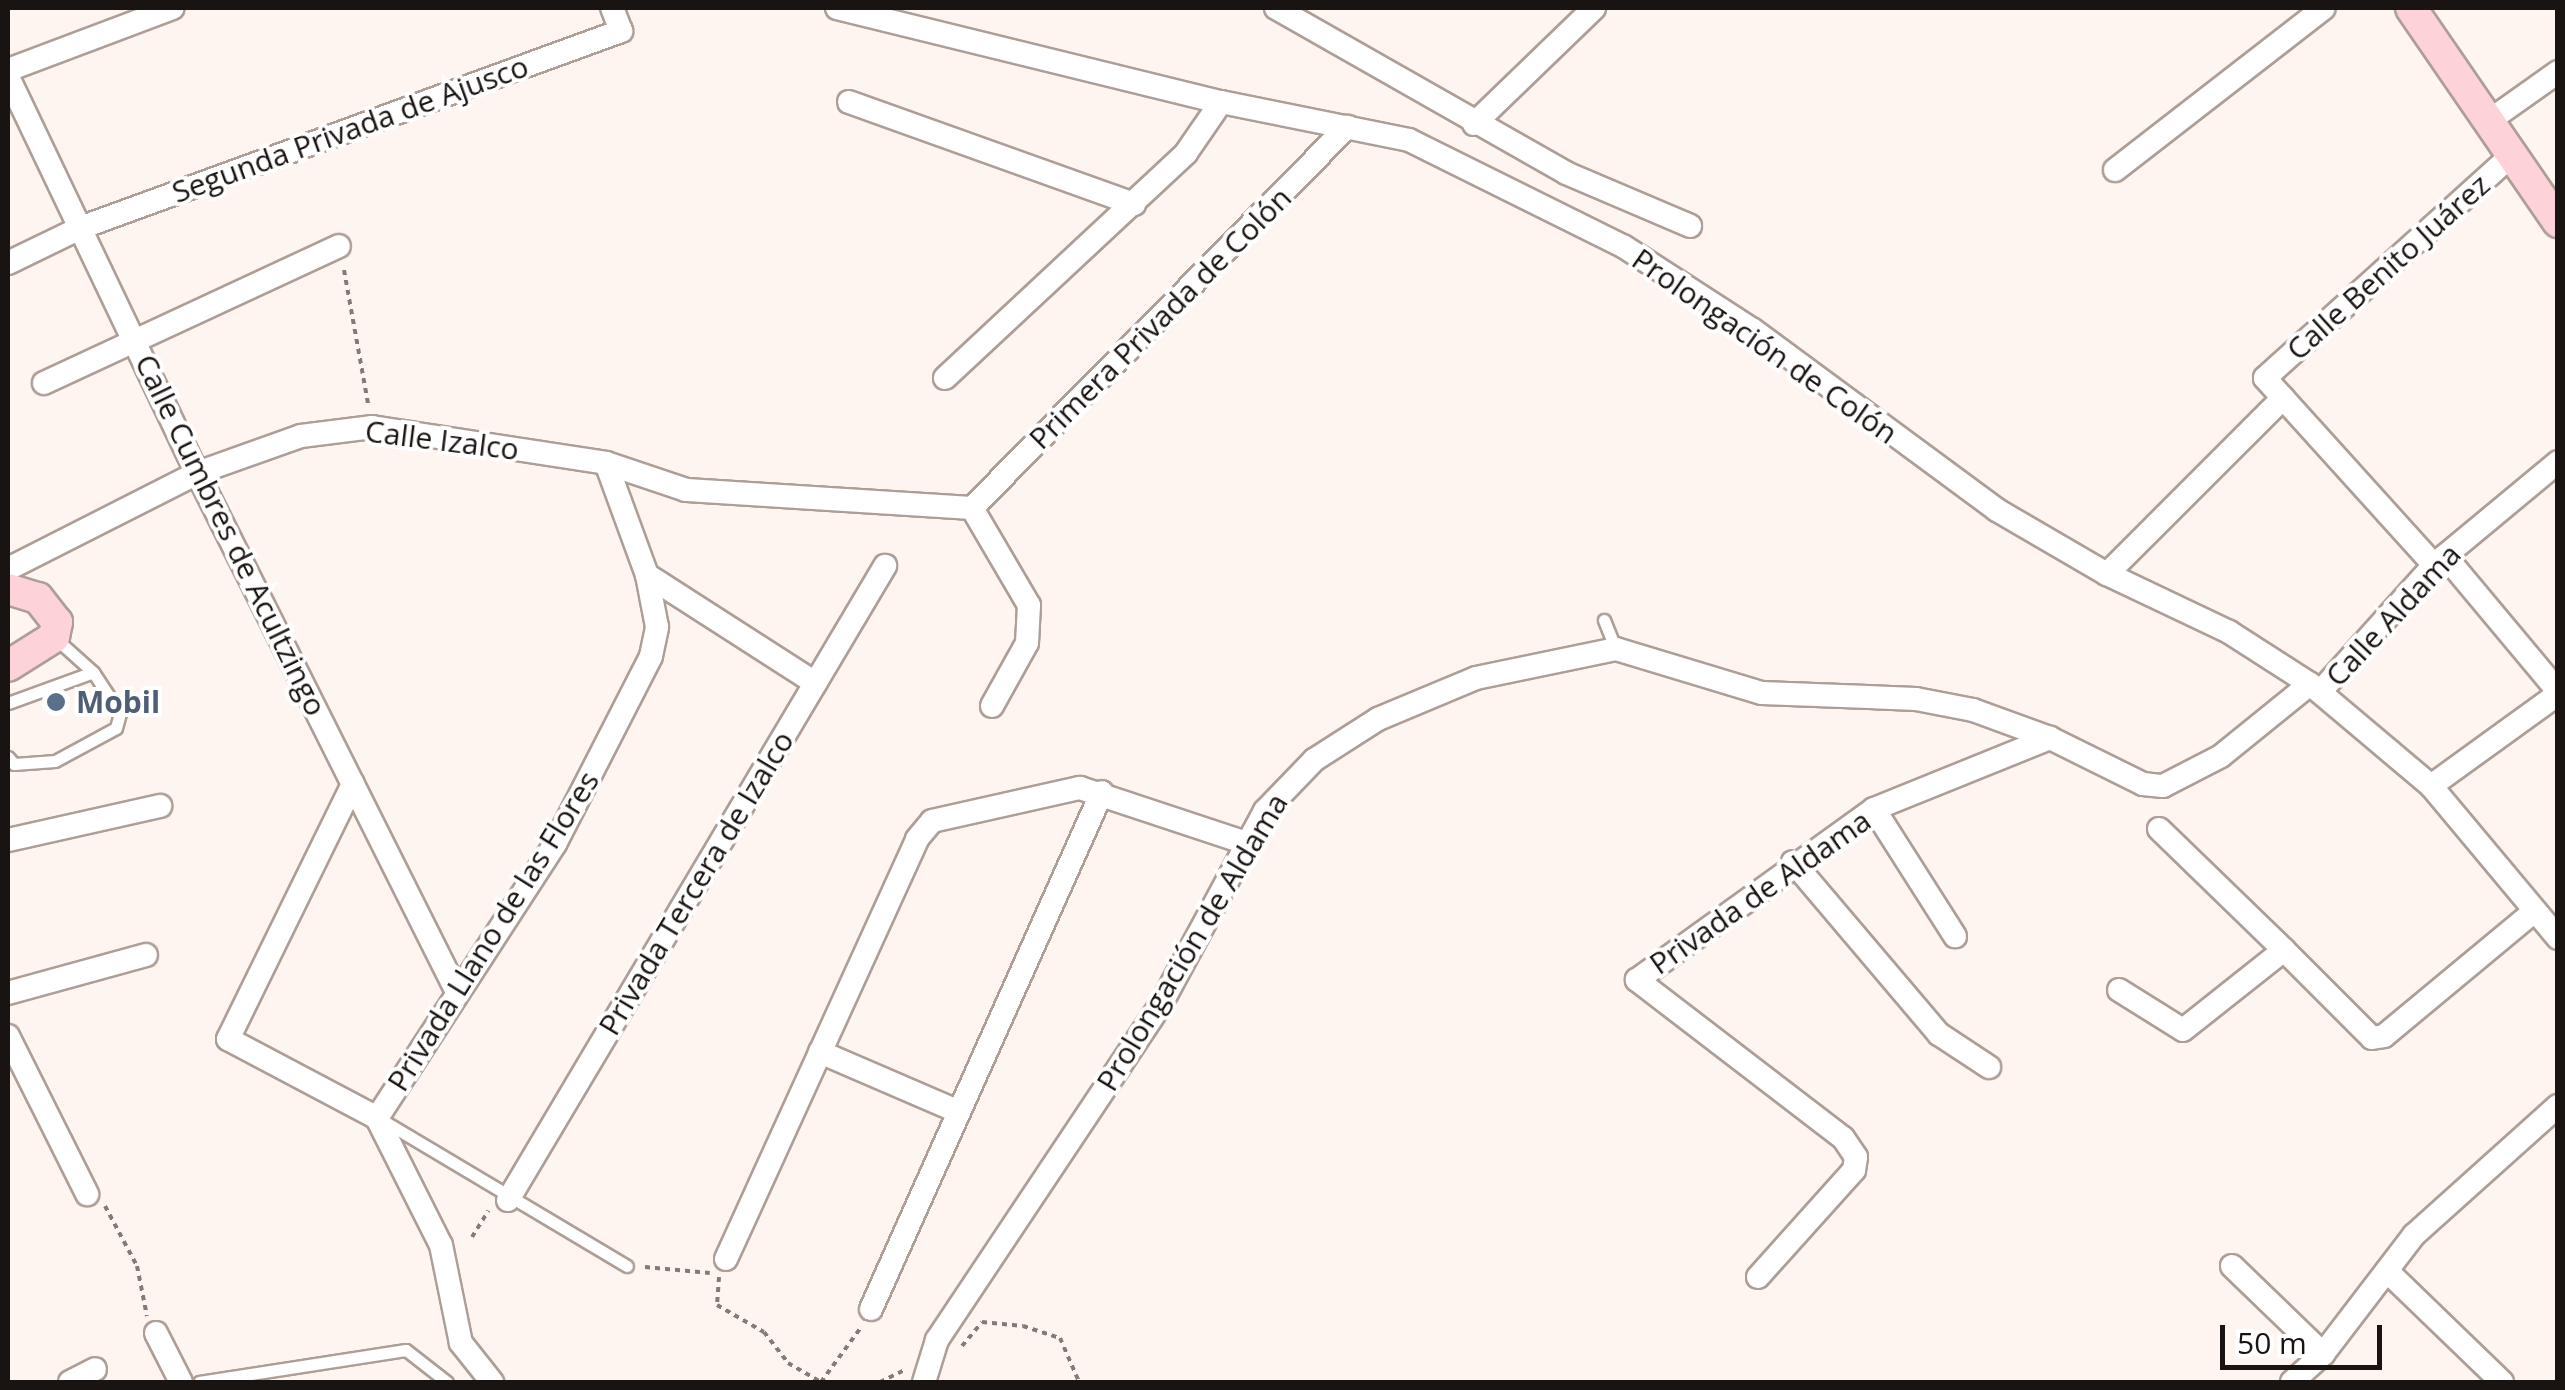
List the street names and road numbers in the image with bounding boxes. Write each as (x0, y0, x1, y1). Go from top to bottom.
street label: Segunda Privada de Ajusco (167, 48, 533, 210)
street label: Calle Benito Juárez (2279, 167, 2497, 367)
street label: Primera Privada de Colón (1022, 180, 1298, 456)
street label: Prolongación de Colón (1625, 241, 1905, 451)
street label: Calle Cumbres de Acultzingo (128, 349, 334, 721)
street label: Calle Izalco (363, 413, 521, 467)
street label: Calle Aldama (2318, 536, 2468, 694)
street label: Privada Tercera de Izalco (591, 725, 801, 1041)
street label: Privada Llano de las Flores (380, 764, 606, 1098)
street label: Prolongación de Aldama (1089, 787, 1295, 1097)
street label: Privada de Aldama (1643, 802, 1877, 982)

